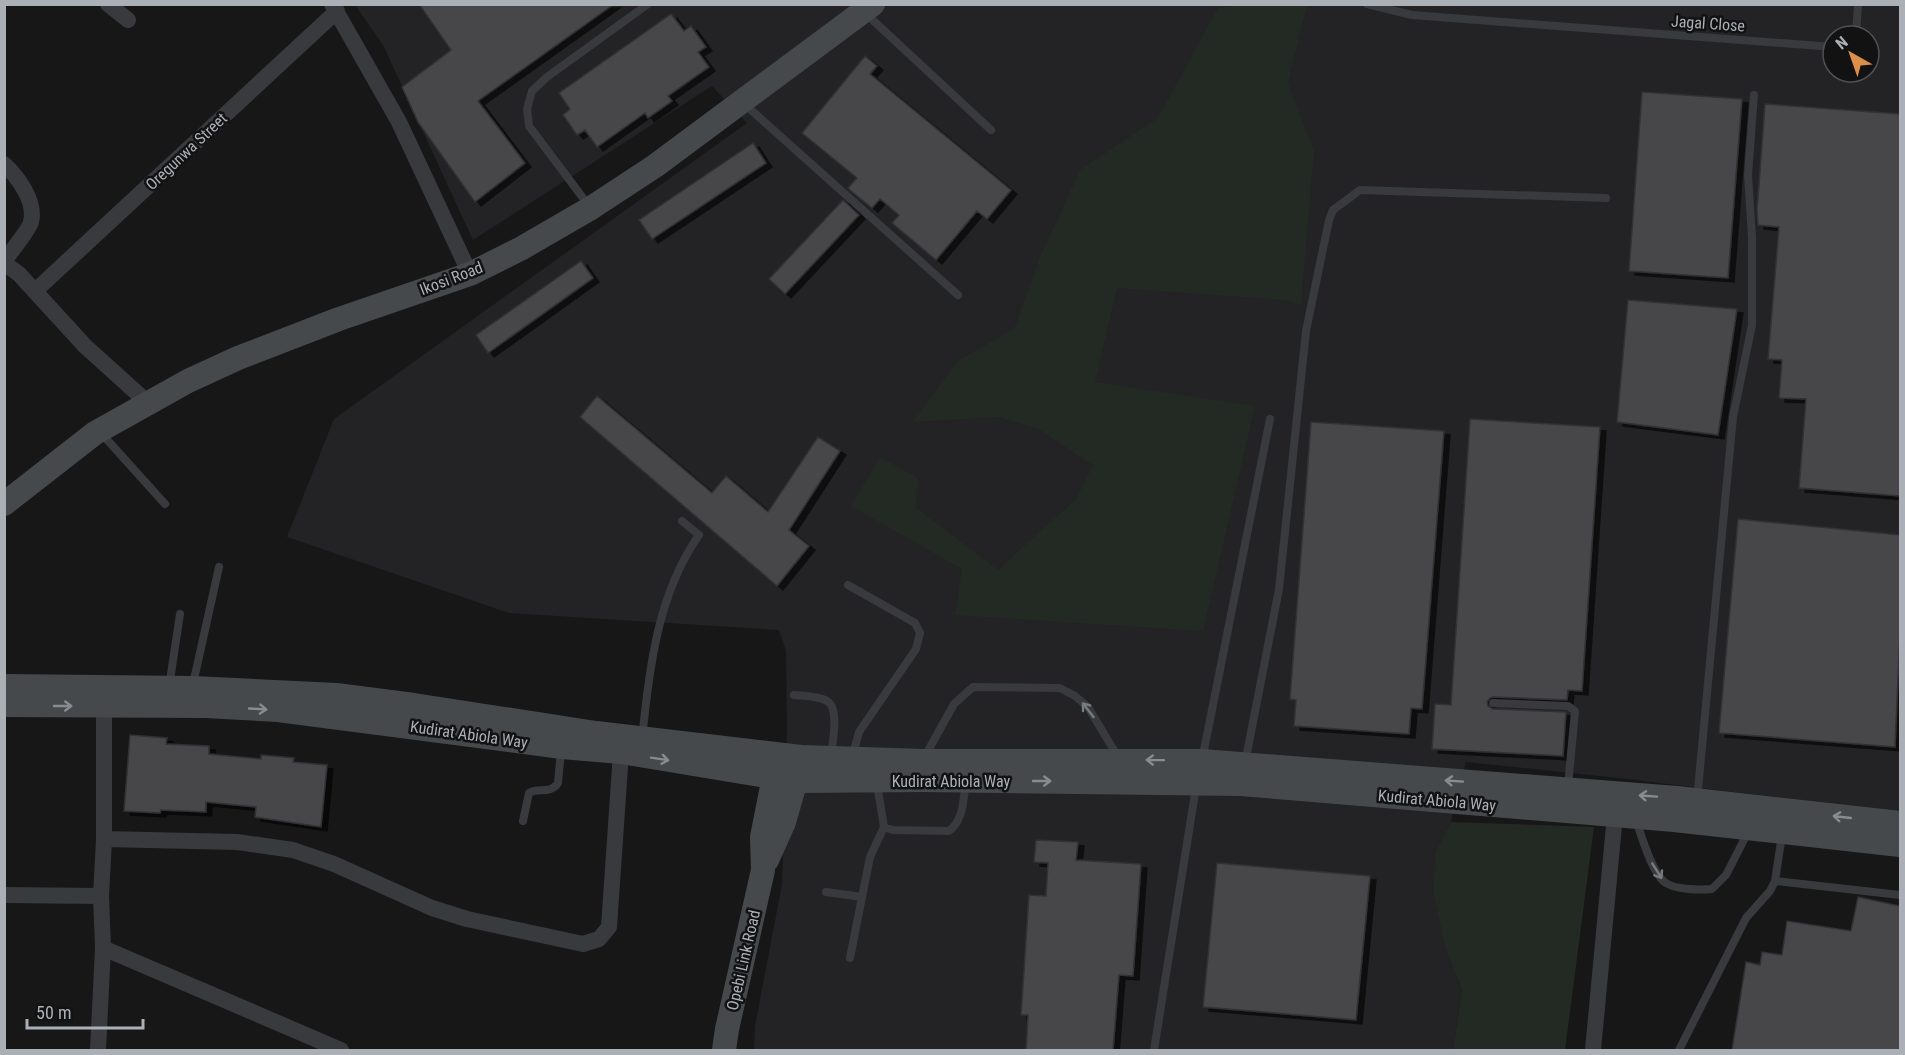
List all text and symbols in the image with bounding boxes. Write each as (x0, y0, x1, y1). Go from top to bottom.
street label: Jagal Close (1670, 11, 1745, 36)
north arrow (1821, 24, 1881, 84)
text: N (1832, 32, 1852, 53)
street label: Oregunwa Street (142, 109, 231, 194)
street label: Ikosi Road (417, 258, 485, 299)
one-way arrow (52, 700, 72, 712)
one-way arrow (1082, 702, 1095, 718)
one-way arrow (247, 703, 267, 714)
street label: Kudirat Abiola Way (409, 717, 529, 752)
one-way arrow (649, 753, 669, 764)
one-way arrow (1145, 754, 1165, 766)
street label: Kudirat Abiola Way (892, 772, 1011, 791)
one-way arrow (1031, 775, 1051, 787)
one-way arrow (1445, 775, 1464, 786)
street label: Kudirat Abiola Way (1377, 786, 1497, 815)
one-way arrow (1639, 790, 1659, 801)
one-way arrow (1833, 811, 1853, 822)
one-way arrow (1651, 862, 1663, 879)
street label: Opebi Link Road (723, 908, 764, 1012)
scale bar (27, 992, 142, 1030)
text: 50 m (36, 1002, 71, 1023)

